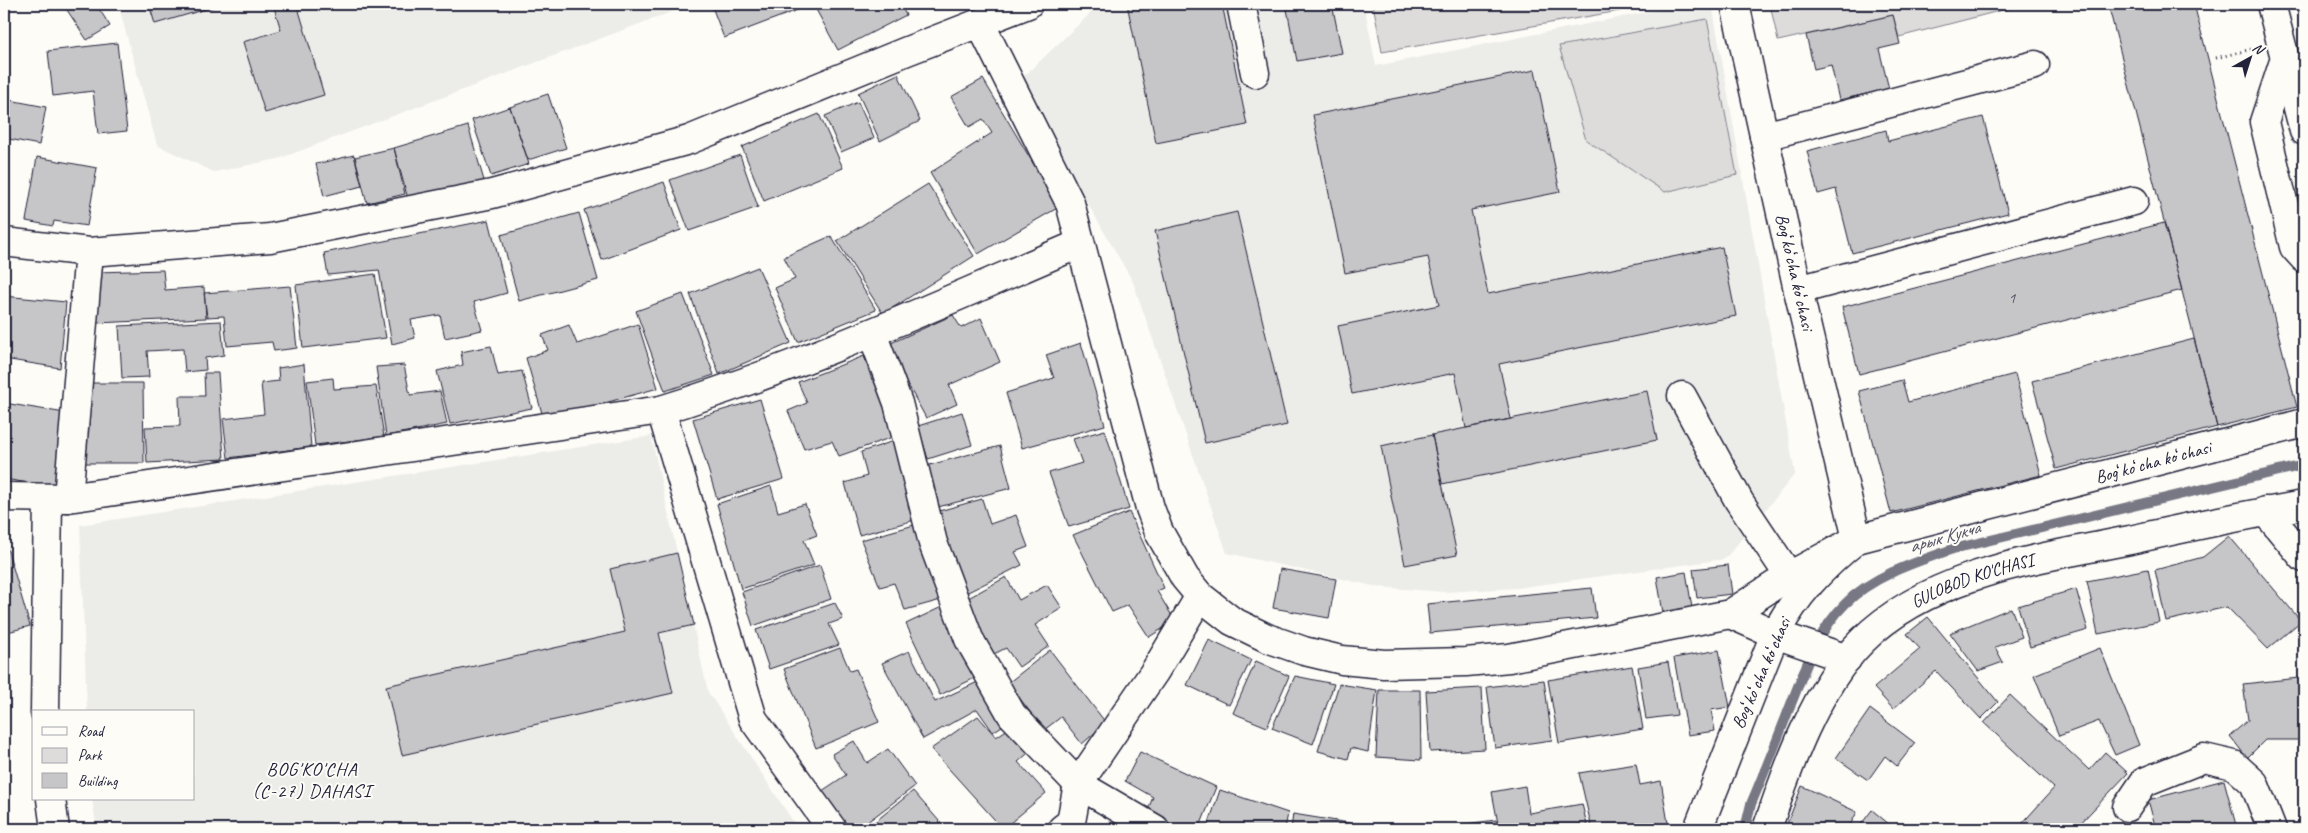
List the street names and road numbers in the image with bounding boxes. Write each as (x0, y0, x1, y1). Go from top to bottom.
street label: Bogʻkoʻcha koʻchasi (1771, 212, 1820, 335)
street label: Bogʻkoʻcha koʻchasi (2093, 435, 2216, 488)
street label: GULOBOD KO'CHASI (1907, 548, 2040, 613)
street label: Bogʻkoʻcha koʻchasi (1727, 612, 1796, 732)

